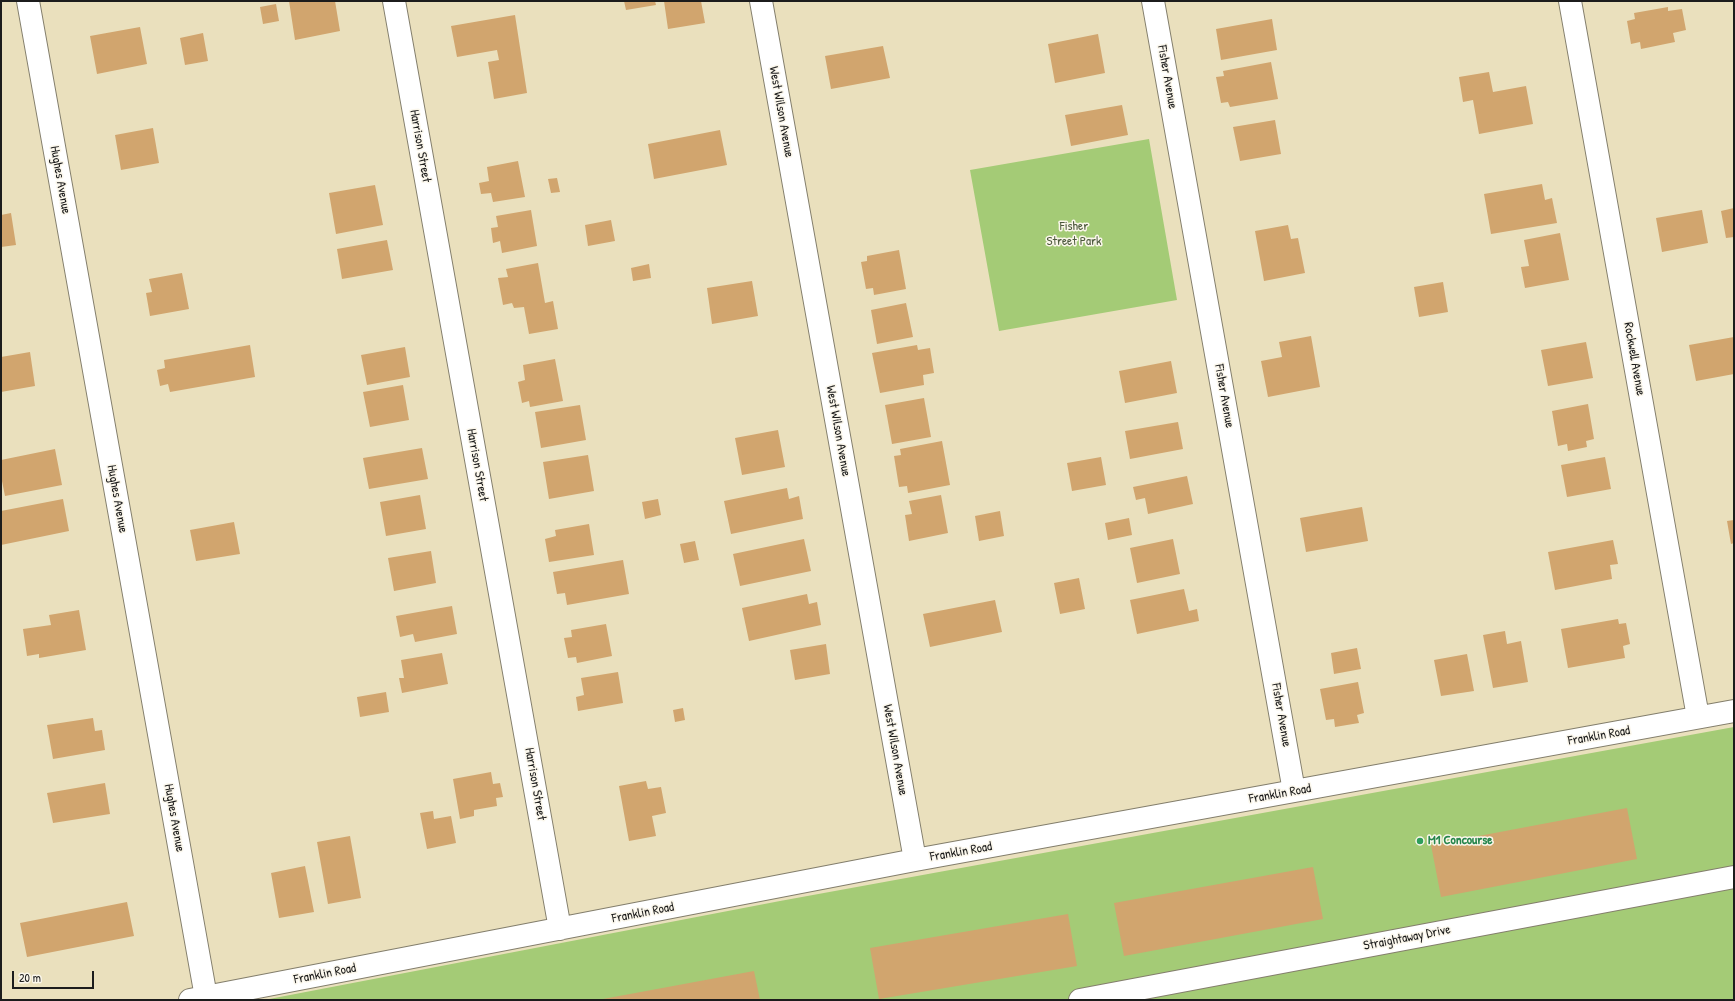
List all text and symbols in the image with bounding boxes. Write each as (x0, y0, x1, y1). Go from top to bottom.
street label: Fisher Avenue (1154, 44, 1180, 110)
street label: West Wilson Avenue (765, 65, 797, 159)
street label: Harrison Street (406, 108, 434, 184)
street label: Hughes Avenue (46, 145, 74, 215)
park label: Fisher Street Park (1046, 219, 1102, 250)
street label: Rockwell Avenue (1620, 321, 1648, 397)
street label: Fisher Avenue (1211, 363, 1237, 429)
street label: West Wilson Avenue (822, 384, 854, 478)
street label: Harrison Street (463, 427, 491, 503)
street label: Hughes Avenue (103, 464, 131, 534)
street label: Fisher Avenue (1268, 682, 1294, 748)
street label: West Wilson Avenue (879, 703, 911, 797)
street label: Franklin Road (1567, 723, 1631, 749)
street label: Harrison Street (521, 746, 549, 822)
street label: Franklin Road (1248, 781, 1312, 807)
street label: Hughes Avenue (160, 783, 188, 853)
place label: M1 Concourse (1428, 833, 1492, 849)
marker: M1 Concourse (1415, 836, 1425, 846)
street label: Franklin Road (929, 839, 993, 865)
street label: Franklin Road (611, 899, 675, 927)
street label: Straightaway Drive (1362, 922, 1452, 954)
street label: Franklin Road (293, 960, 357, 988)
scale bar (14, 963, 96, 989)
text: 20 m (19, 969, 41, 986)

